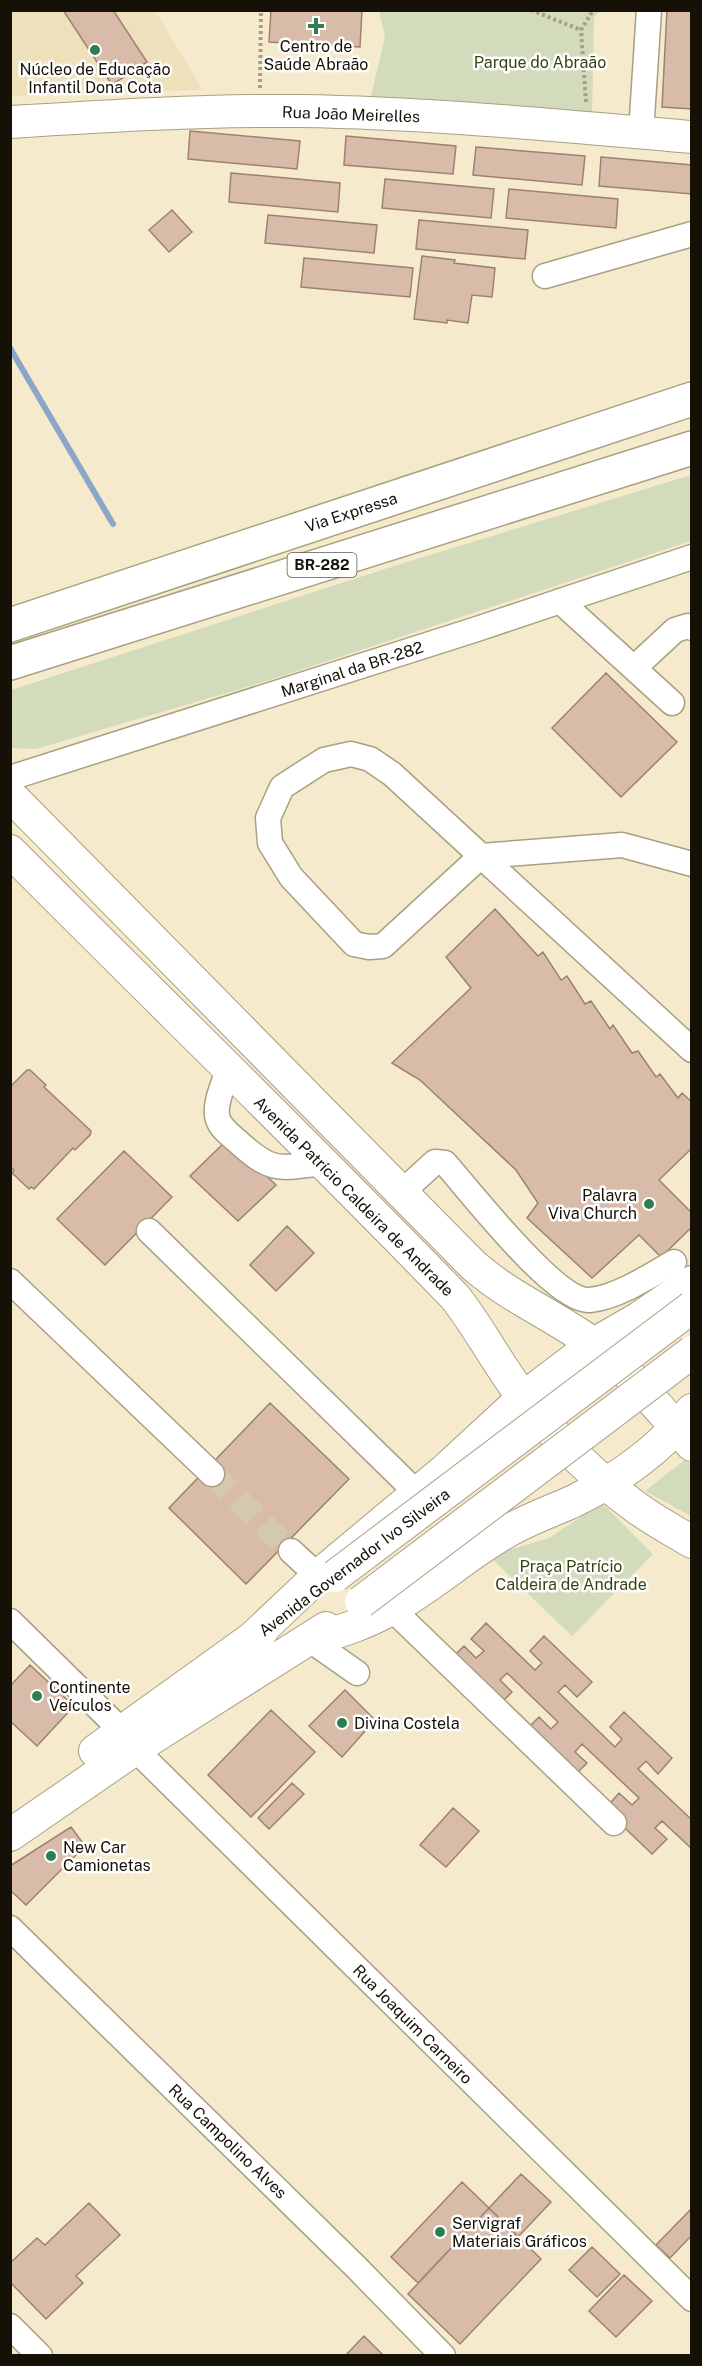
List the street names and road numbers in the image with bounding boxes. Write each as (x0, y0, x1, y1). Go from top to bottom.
street label: Rua João Meirelles (282, 103, 420, 126)
street label: Via Expressa (303, 489, 400, 536)
road number: BR-282 (288, 553, 356, 577)
street label: Marginal da BR-282 (279, 638, 426, 701)
street label: Avenida Patrício Caldeira de Andrade (250, 1093, 457, 1300)
street label: Avenida Governador Ivo Silveira (255, 1484, 453, 1640)
street label: Rua Joaquim Carneiro (349, 1961, 476, 2088)
street label: Rua Campolino Alves (165, 2080, 291, 2203)

